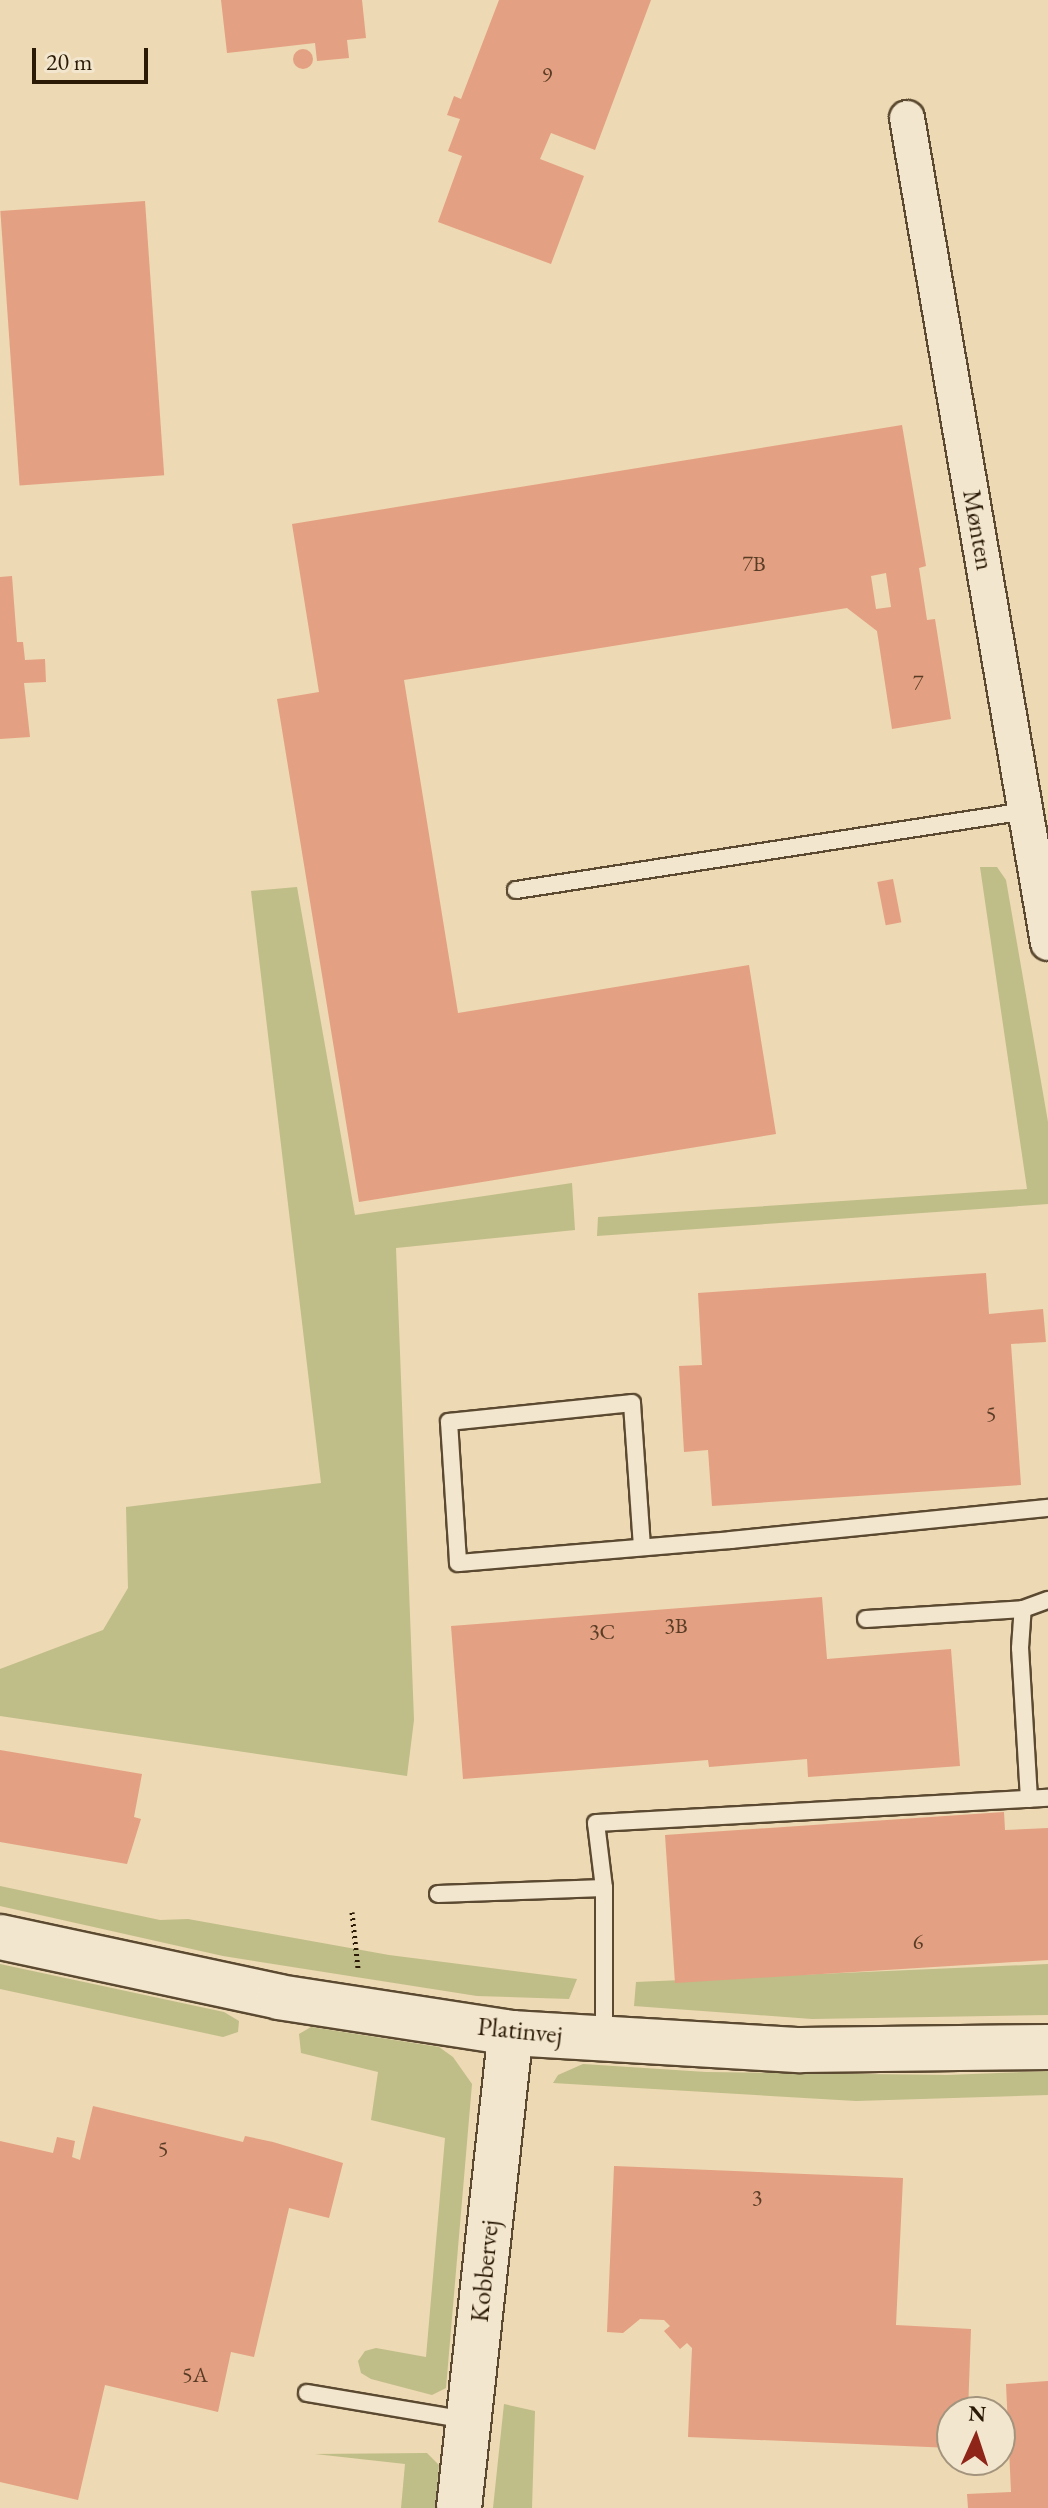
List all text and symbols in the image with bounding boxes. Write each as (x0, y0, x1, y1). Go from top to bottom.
scale bar (36, 32, 152, 82)
text: 20 m (46, 46, 93, 77)
house number: 9 (542, 62, 552, 88)
street label: Mønten (956, 487, 1000, 573)
house number: 7B (742, 551, 766, 577)
house number: 7 (913, 670, 923, 696)
house number: 5 (986, 1401, 996, 1427)
house number: 3B (664, 1613, 688, 1639)
house number: 3C (589, 1619, 615, 1645)
house number: 6 (913, 1929, 923, 1955)
street label: Platinvej (476, 2011, 564, 2051)
house number: 5 (158, 2136, 168, 2162)
house number: 3 (752, 2185, 762, 2211)
street label: Kobbervej (464, 2218, 506, 2324)
house number: 5A (182, 2362, 208, 2388)
north arrow (936, 2396, 1016, 2476)
text: N (968, 2399, 987, 2428)

